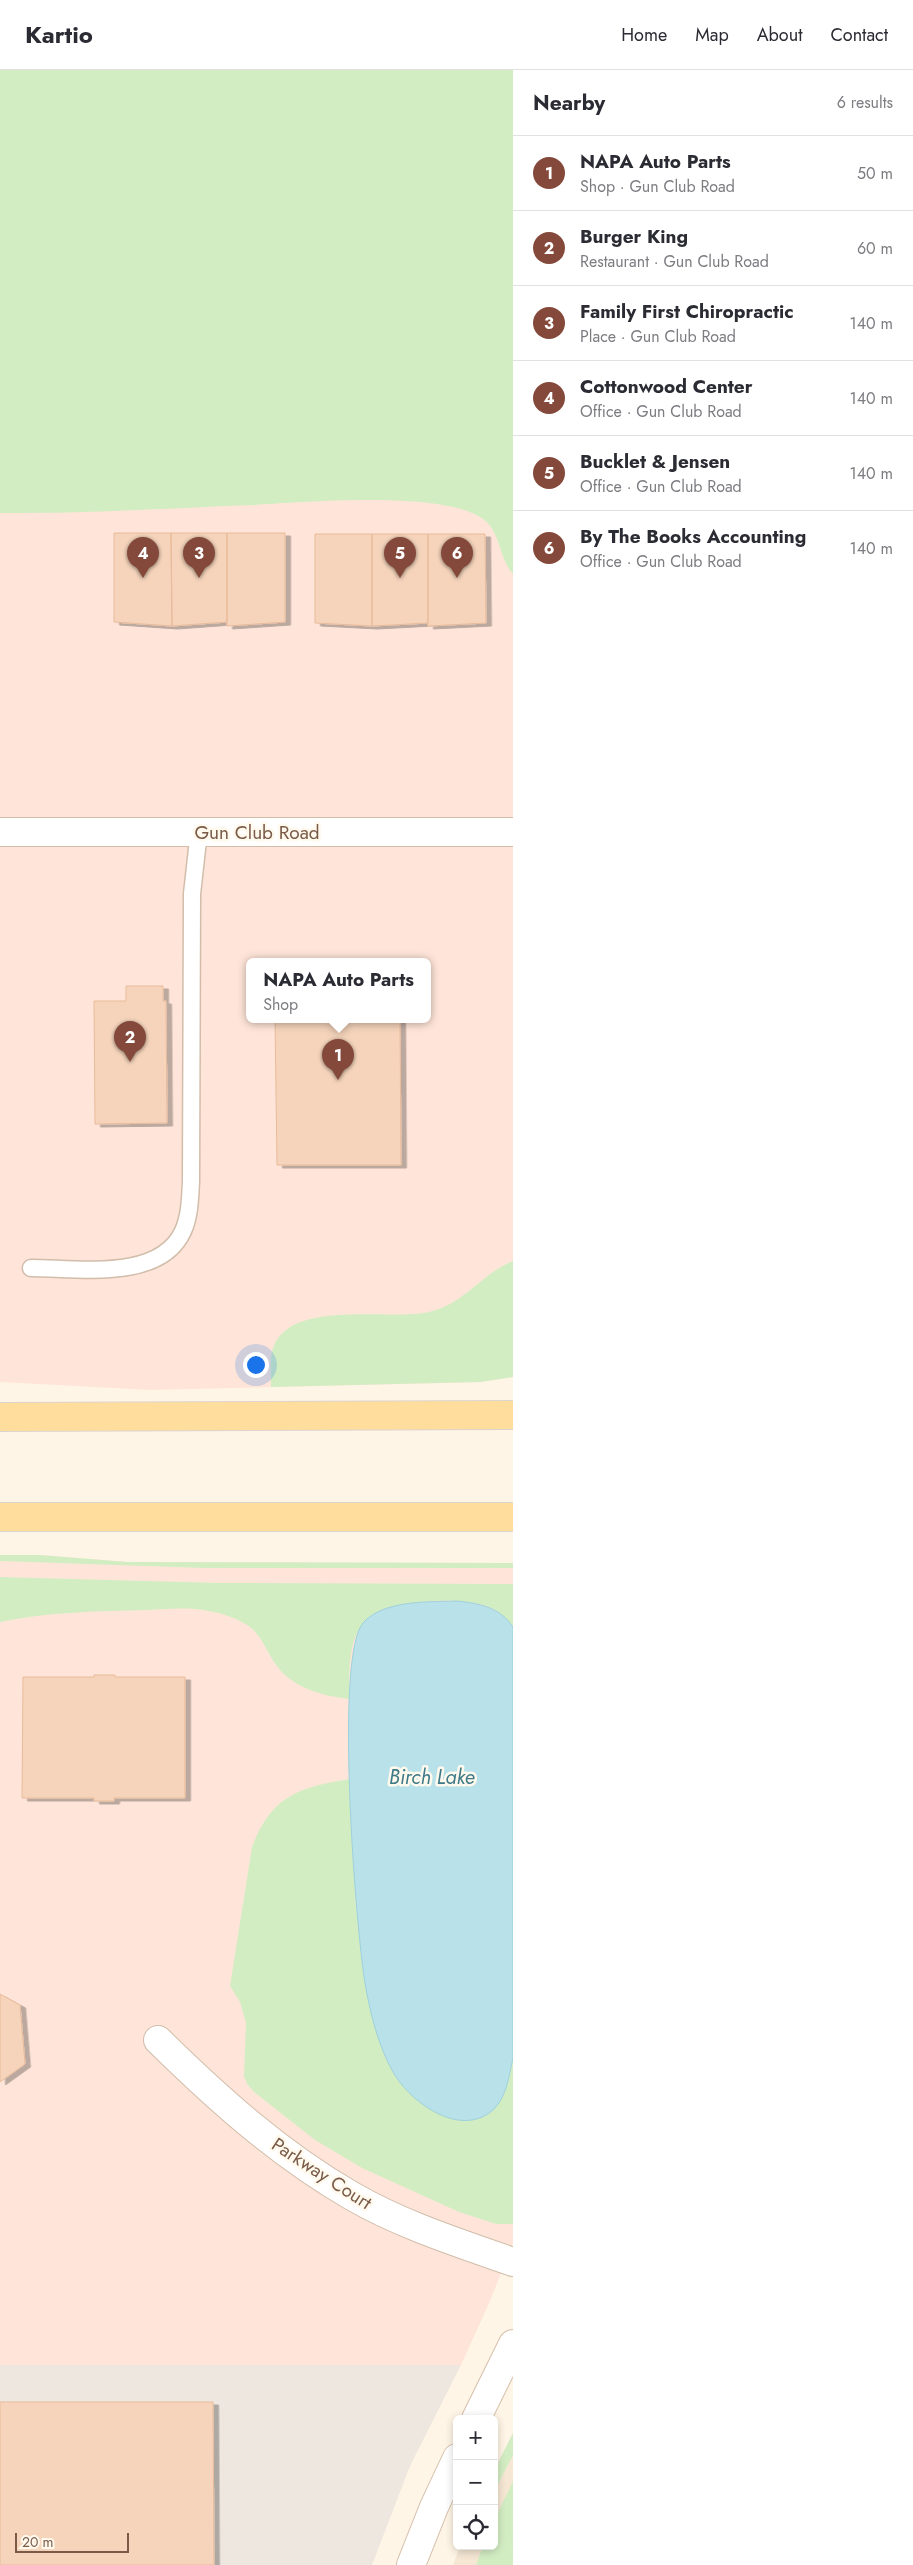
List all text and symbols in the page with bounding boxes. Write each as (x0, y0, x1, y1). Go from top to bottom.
text: Kartio (25, 17, 93, 52)
text: Home (621, 22, 667, 48)
text: Map (695, 22, 729, 48)
text: About (757, 22, 802, 48)
text: Contact (830, 22, 888, 48)
text: Nearby (533, 88, 605, 118)
text: 6 results (837, 91, 893, 114)
text: NAPA Auto Parts (580, 148, 731, 175)
text: 1 (545, 162, 553, 185)
text: 50 m (857, 162, 893, 185)
text: Shop · Gun Club Road (580, 175, 735, 198)
text: Burger King (580, 223, 688, 250)
text: 2 (544, 237, 554, 260)
text: 60 m (857, 237, 893, 260)
text: Restaurant · Gun Club Road (580, 250, 769, 273)
text: Family First Chiropractic (580, 298, 794, 325)
text: 3 (544, 312, 554, 335)
text: 140 m (850, 312, 893, 335)
text: Place · Gun Club Road (580, 325, 736, 348)
text: Cottonwood Center (580, 373, 753, 400)
text: 4 (543, 387, 555, 410)
text: 140 m (850, 387, 893, 410)
text: Office · Gun Club Road (580, 400, 742, 423)
text: Bucklet & Jensen (580, 448, 730, 475)
text: 5 (544, 462, 554, 485)
text: 140 m (850, 462, 893, 485)
text: Office · Gun Club Road (580, 475, 742, 498)
text: By The Books Accounting (580, 523, 806, 550)
pin: 4 (127, 537, 159, 578)
pin: 3 (183, 537, 215, 578)
pin: 5 (384, 537, 416, 578)
pin: 6 (441, 537, 473, 578)
text: 6 (544, 537, 554, 560)
text: 140 m (850, 537, 893, 560)
text: Office · Gun Club Road (580, 550, 742, 573)
street label: Gun Club Road (194, 819, 320, 846)
popup (246, 958, 431, 1023)
text: NAPA Auto Parts (263, 966, 414, 993)
text: Shop (263, 993, 298, 1016)
pin: 2 (114, 1021, 146, 1062)
pin: 1 (322, 1039, 354, 1080)
your location (243, 1352, 269, 1378)
water label: Birch Lake (389, 1763, 475, 1792)
street label: Parkway Court (266, 2131, 378, 2216)
map controls (453, 2415, 498, 2550)
button: + (453, 2415, 498, 2460)
button: − (453, 2460, 498, 2505)
button: locate (453, 2505, 498, 2550)
scale bar (15, 2530, 129, 2553)
text: 20 m (22, 2532, 54, 2552)

